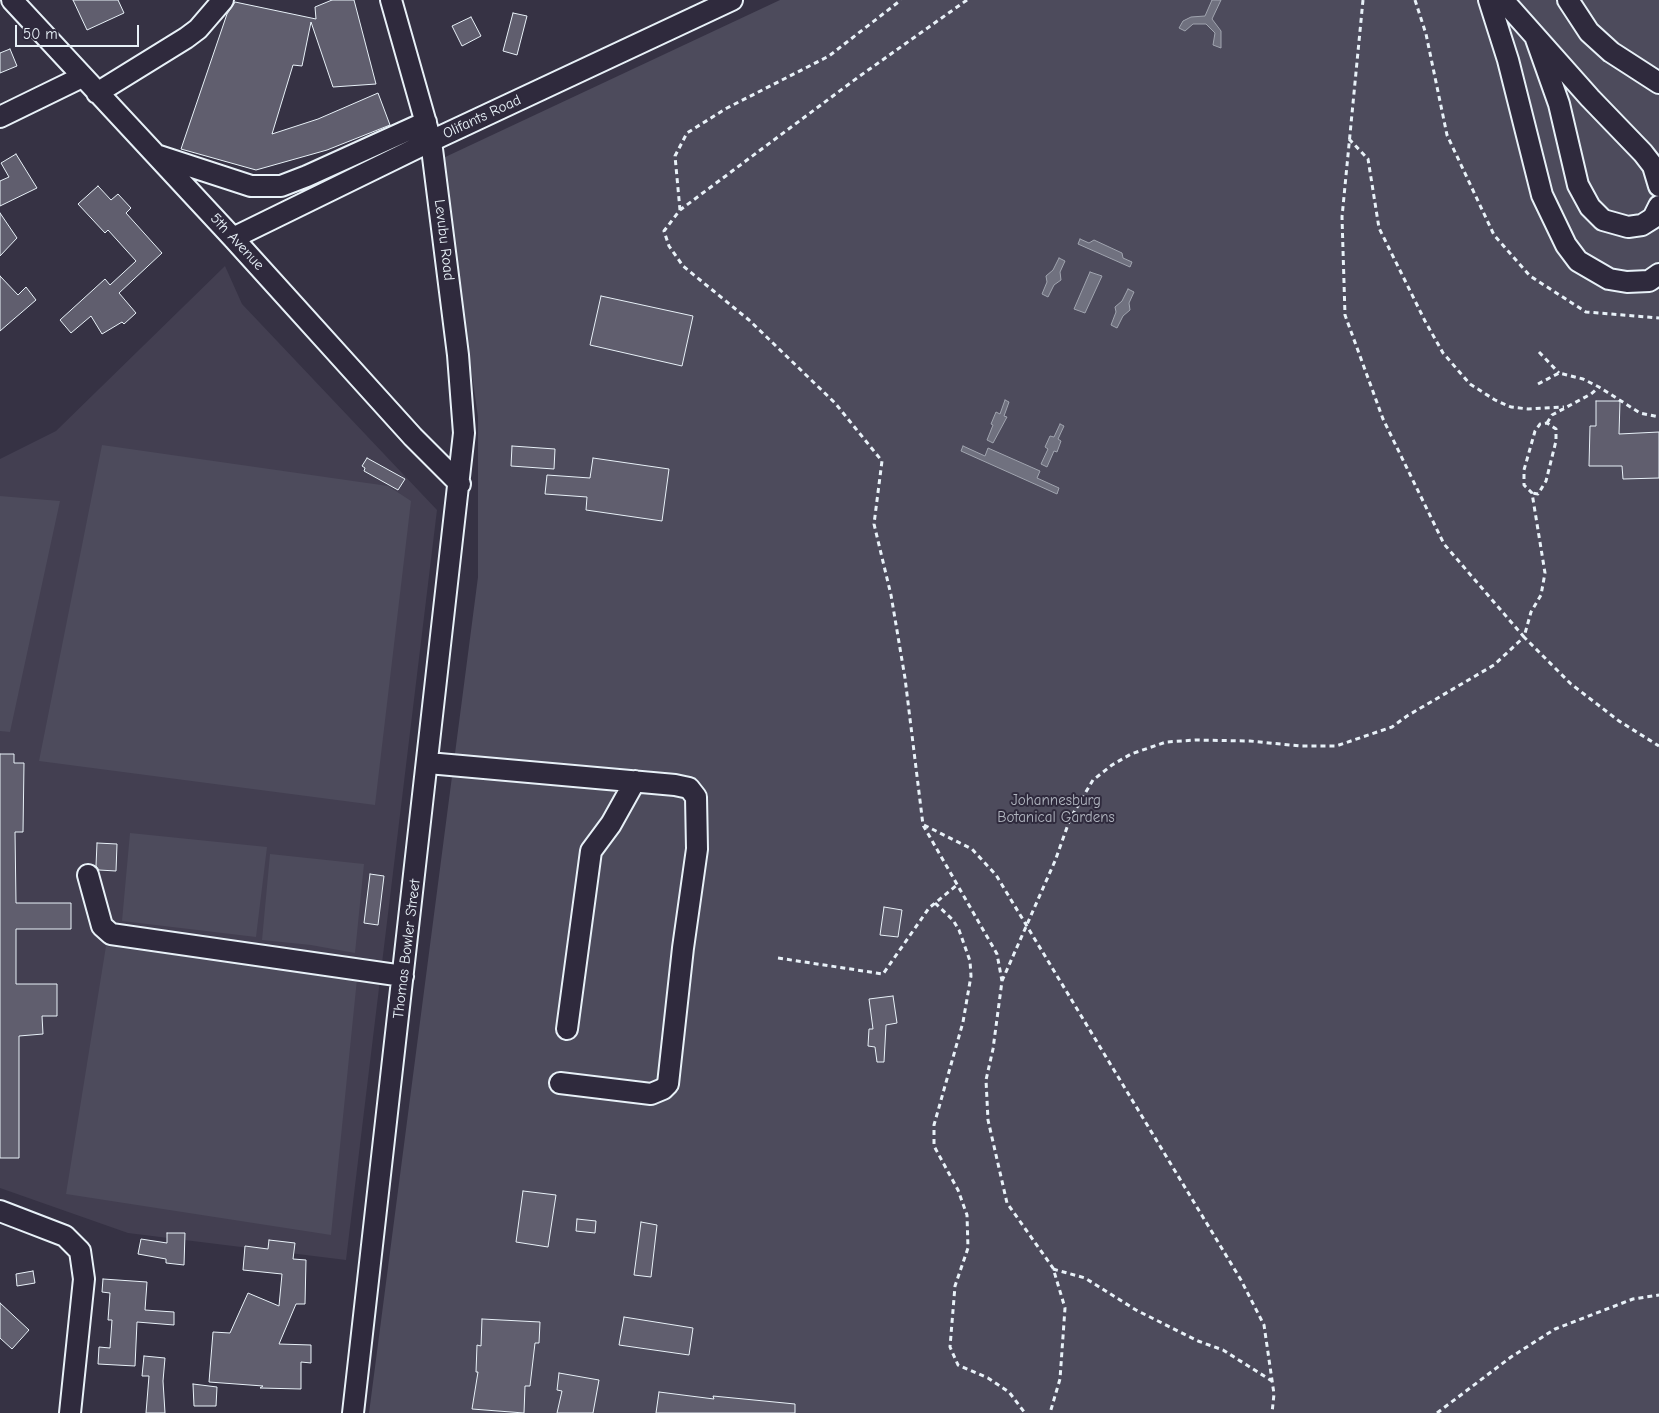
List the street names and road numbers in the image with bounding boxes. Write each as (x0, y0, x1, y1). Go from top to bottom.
street label: Olifants Road (440, 91, 524, 143)
street label: Levubu Road (430, 198, 458, 282)
street label: 5th Avenue (206, 210, 268, 274)
street label: Thomas Bowler Street (389, 878, 425, 1020)

